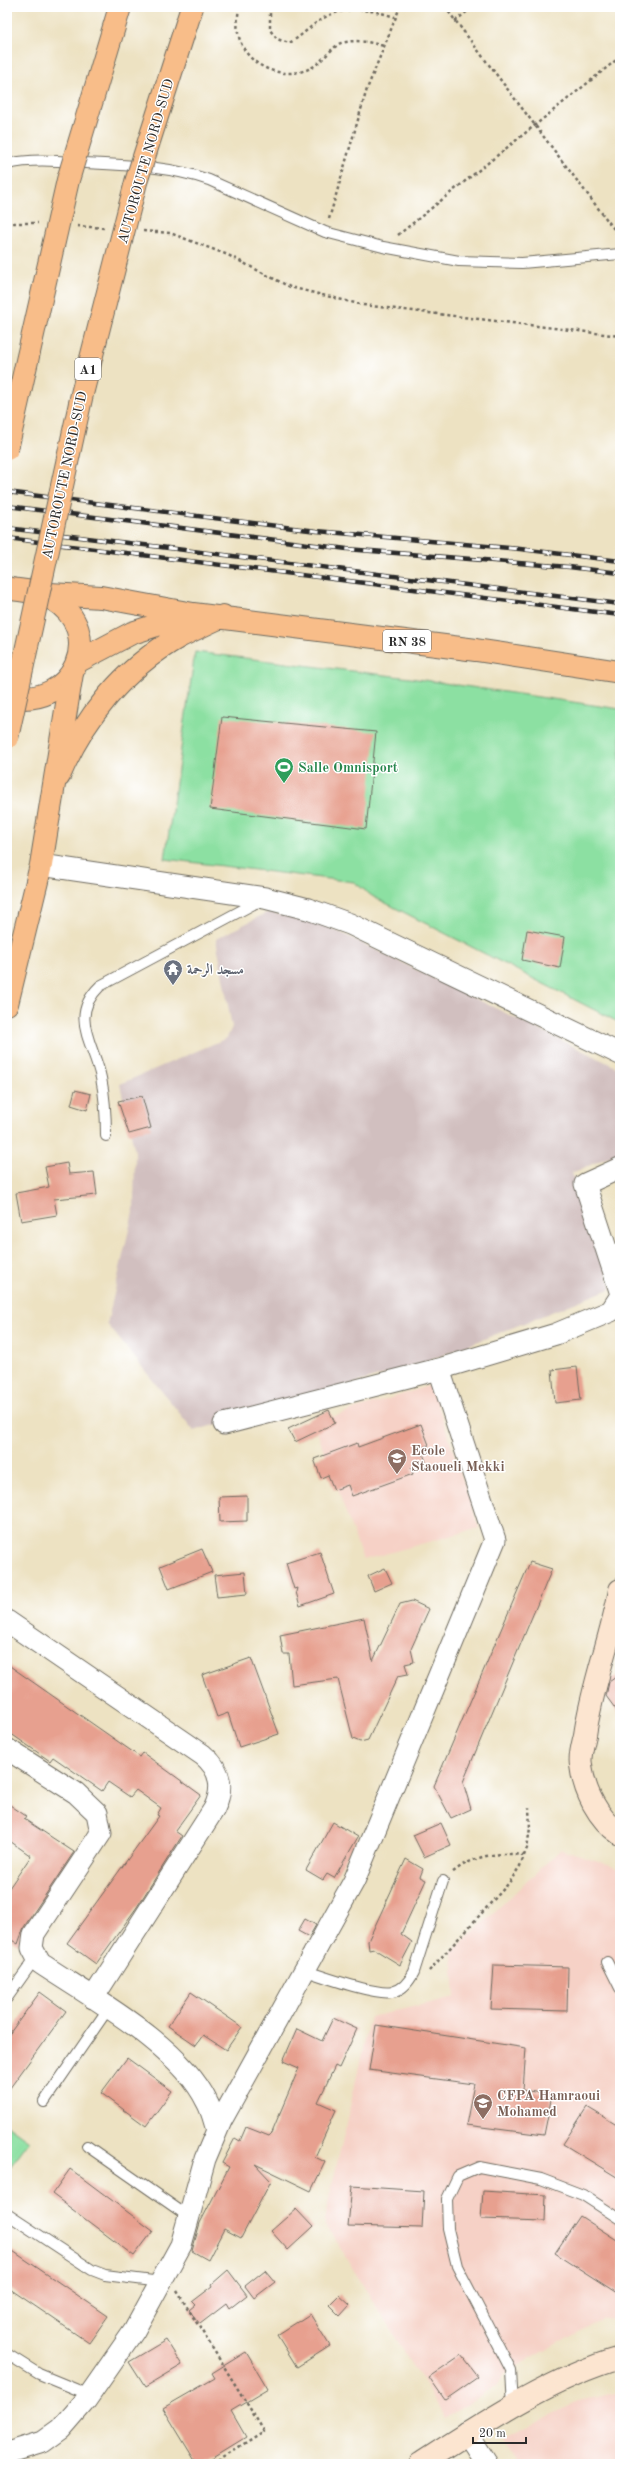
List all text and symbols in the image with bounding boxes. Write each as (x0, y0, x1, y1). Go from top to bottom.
street label: AUTOROUTE NORD-SUD (116, 77, 176, 245)
road number: A1 (75, 358, 101, 380)
street label: AUTOROUTE NORD-SUD (40, 390, 90, 560)
road number: RN 38 (383, 630, 431, 652)
sports icon: Salle Omnisport (273, 756, 295, 784)
place label: Salle Omnisport (298, 761, 398, 775)
temple icon: مسجد الرحمة (162, 958, 184, 986)
place label: مسجد الرحمة (187, 963, 244, 977)
place label: Ecole Staoueli Mekki (411, 1444, 505, 1474)
school or university icon: Ecole Staoueli Mekki (386, 1447, 408, 1475)
place label: CFPA Hamraoui Mohamed (497, 2089, 600, 2119)
school or university icon: CFPA Hamraoui Mohamed (472, 2092, 494, 2120)
scale bar (473, 2419, 526, 2445)
text: 20 m (479, 2428, 506, 2440)

